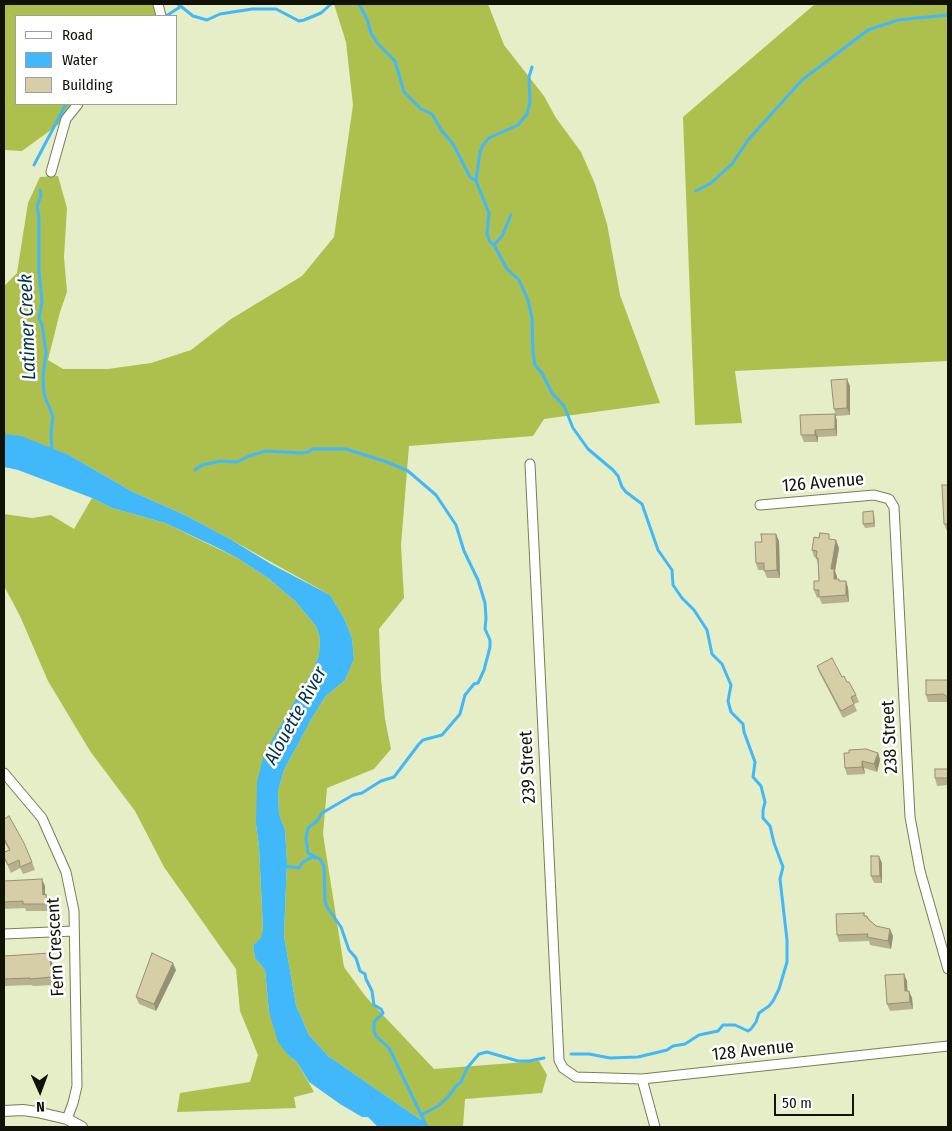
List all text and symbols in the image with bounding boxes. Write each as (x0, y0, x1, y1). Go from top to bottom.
legend (15, 15, 178, 105)
text: Road (62, 26, 93, 44)
text: Water (62, 51, 97, 69)
text: Building (62, 76, 113, 94)
water label: Latimer Creek (15, 274, 41, 380)
street label: 126 Avenue (781, 469, 865, 497)
water label: Alouette River (260, 663, 332, 769)
street label: 238 Street (877, 700, 903, 774)
street label: 239 Street (515, 730, 541, 804)
street label: Fern Crescent (43, 897, 69, 997)
street label: 128 Avenue (711, 1036, 795, 1066)
north arrow (15, 1066, 65, 1116)
scale bar (777, 1084, 857, 1116)
text: 50 m (782, 1094, 812, 1112)
text: N (36, 1098, 45, 1115)

